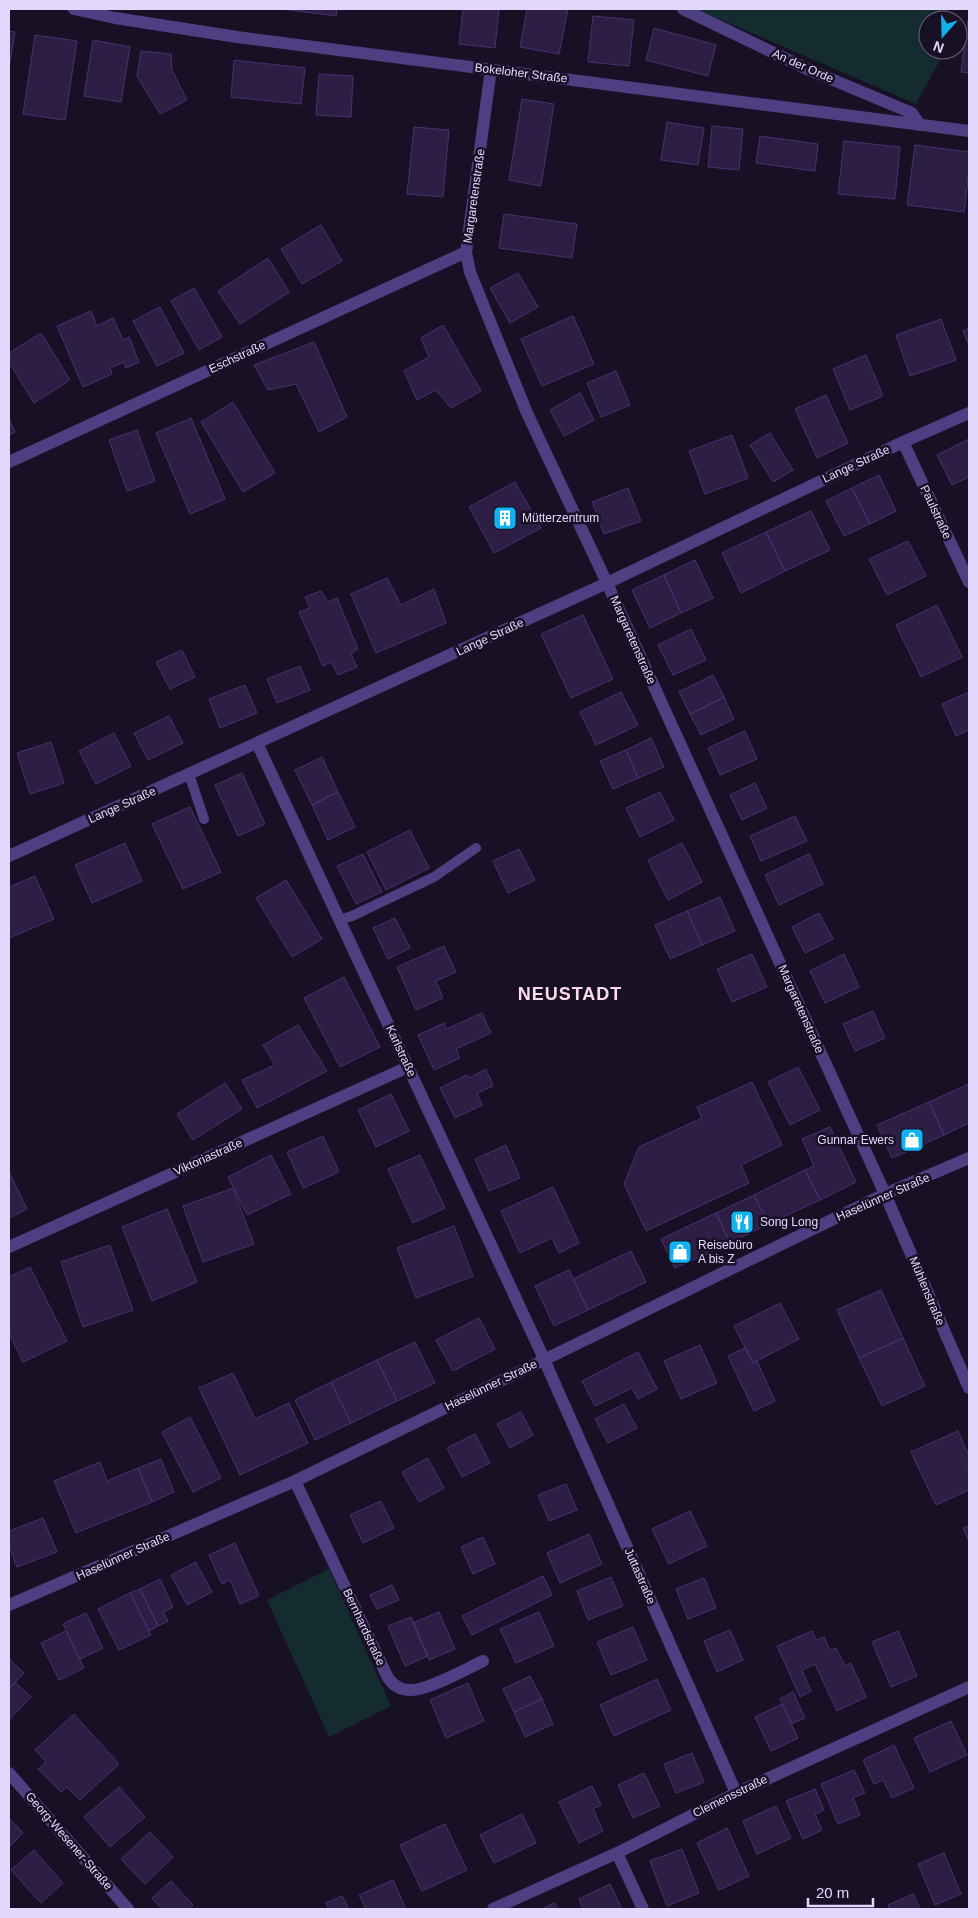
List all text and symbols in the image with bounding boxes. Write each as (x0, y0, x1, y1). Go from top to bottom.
north arrow (918, 10, 968, 60)
text: N (931, 38, 946, 56)
street label: An der Orde (770, 46, 836, 86)
street label: Bokeloher Straße (474, 60, 569, 86)
street label: Margaretenstraße (460, 147, 488, 244)
street label: Eschstraße (207, 338, 268, 376)
street label: Lange Straße (820, 442, 892, 486)
street label: Paulstraße (917, 483, 955, 542)
building icon: Mütterzentrum (492, 505, 518, 531)
place label: Mütterzentrum (522, 511, 599, 525)
street label: Margaretenstraße (607, 594, 659, 687)
street label: Lange Straße (454, 615, 526, 659)
street label: Lange Straße (86, 784, 158, 826)
street label: Margaretenstraße (775, 963, 827, 1056)
district label: NEUSTADT (518, 984, 622, 1004)
street label: Karlstraße (383, 1023, 419, 1079)
shop icon: Gunnar Ewers (899, 1127, 925, 1153)
place label: Gunnar Ewers (817, 1133, 894, 1147)
street label: Viktoriastraße (171, 1135, 245, 1178)
street label: Haselünner Straße (834, 1170, 932, 1224)
restaurant icon: Song Long (729, 1209, 755, 1235)
place label: Song Long (760, 1215, 818, 1229)
place label: Reisebüro A bis Z (698, 1238, 753, 1266)
shop icon: Reisebüro A bis Z (667, 1239, 693, 1265)
street label: Mühlenstraße (906, 1254, 948, 1328)
street label: Haselünner Straße (443, 1356, 540, 1413)
street label: Haselünner Straße (74, 1529, 172, 1583)
street label: Juttastraße (621, 1546, 659, 1607)
street label: Bernhardstraße (340, 1586, 388, 1668)
street label: Clemensstraße (690, 1772, 770, 1820)
street label: Georg-Wesener-Straße (23, 1789, 116, 1893)
scale bar (808, 1876, 873, 1908)
text: 20 m (816, 1884, 849, 1901)

